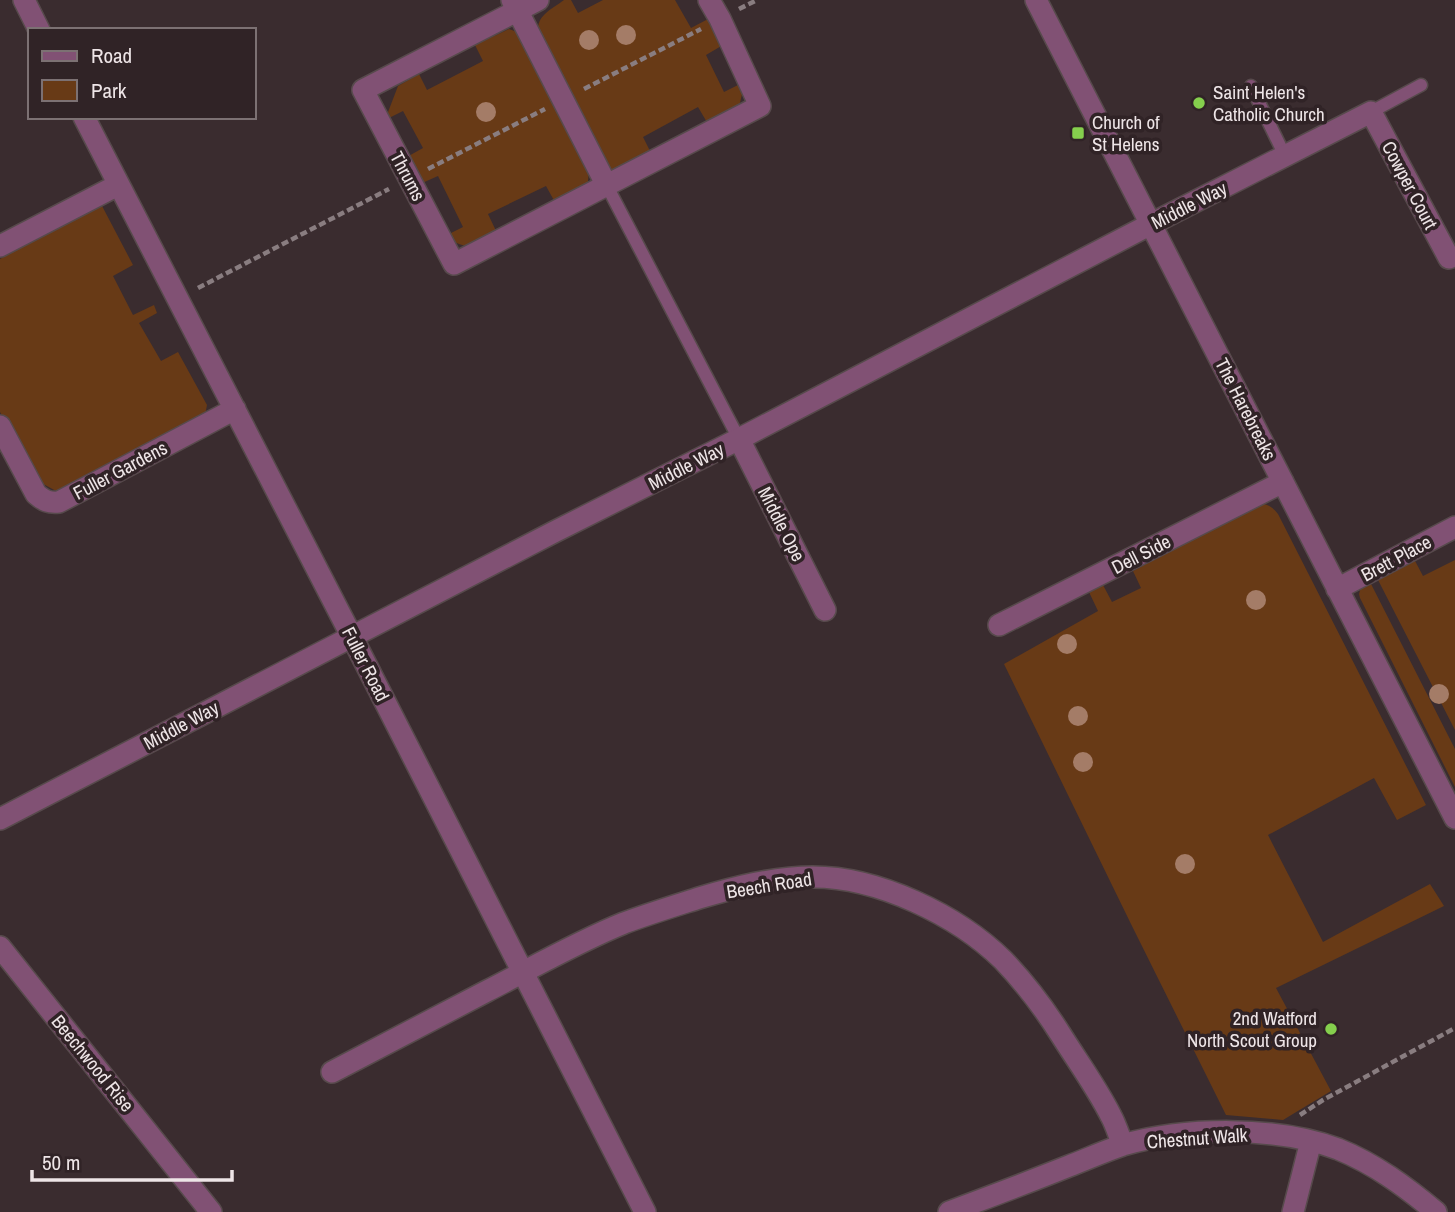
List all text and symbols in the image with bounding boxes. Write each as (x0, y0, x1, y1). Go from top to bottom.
legend (28, 28, 256, 119)
text: Road (91, 41, 132, 70)
text: Park (91, 76, 127, 105)
place label: Saint Helen's Catholic Church (1213, 79, 1325, 127)
marker: Saint Helen's Catholic Church (1191, 95, 1207, 111)
place label: Church of St Helens (1092, 109, 1160, 157)
marker: Church of St Helens (1070, 125, 1086, 141)
street label: Cowper Court (1376, 136, 1444, 234)
street label: Thrums (384, 147, 432, 206)
street label: Middle Way (1147, 175, 1231, 235)
street label: The Harebreaks (1209, 353, 1283, 465)
street label: Fuller Gardens (68, 434, 172, 506)
street label: Middle Way (644, 436, 728, 496)
street label: Middle Ope (752, 482, 812, 566)
street label: Dell Side (1107, 528, 1175, 580)
street label: Brett Place (1356, 529, 1436, 587)
street label: Fuller Road (336, 622, 396, 706)
street label: Middle Way (139, 694, 223, 756)
street label: Beech Road (725, 865, 813, 905)
place label: 2nd Watford North Scout Group (1187, 1005, 1317, 1053)
street label: Beechwood Rise (46, 1009, 140, 1117)
marker: 2nd Watford North Scout Group (1323, 1021, 1339, 1037)
street label: Chestnut Walk (1146, 1122, 1248, 1154)
scale bar (32, 1138, 231, 1182)
text: 50 m (42, 1148, 80, 1177)

